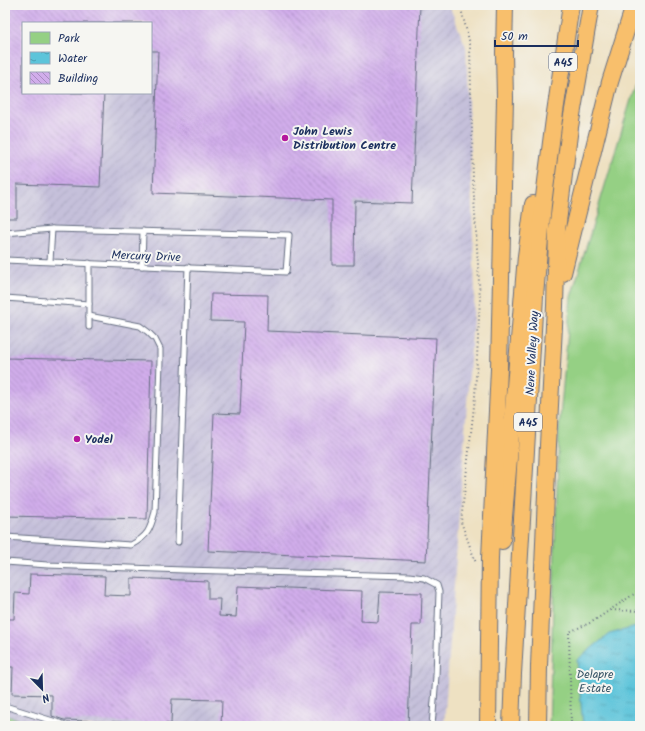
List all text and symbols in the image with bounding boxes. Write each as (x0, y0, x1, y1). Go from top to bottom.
legend (22, 22, 152, 94)
scale bar (495, 22, 578, 48)
text: 50 m (501, 27, 528, 46)
text: Park (58, 29, 80, 48)
text: Water (58, 49, 88, 68)
road number: A45 (549, 53, 577, 71)
text: Building (58, 69, 98, 88)
place label: John Lewis Distribution Centre (293, 122, 396, 155)
marker: John Lewis Distribution Centre (280, 133, 290, 143)
street label: Mercury Drive (111, 246, 182, 267)
street label: Nene Valley Way (521, 310, 544, 396)
road number: A45 (514, 413, 542, 431)
place label: Yodel (85, 430, 114, 449)
marker: Yodel (72, 434, 82, 444)
park label: Delapre Estate (577, 665, 614, 698)
north arrow (22, 669, 62, 709)
text: N (39, 688, 52, 707)

